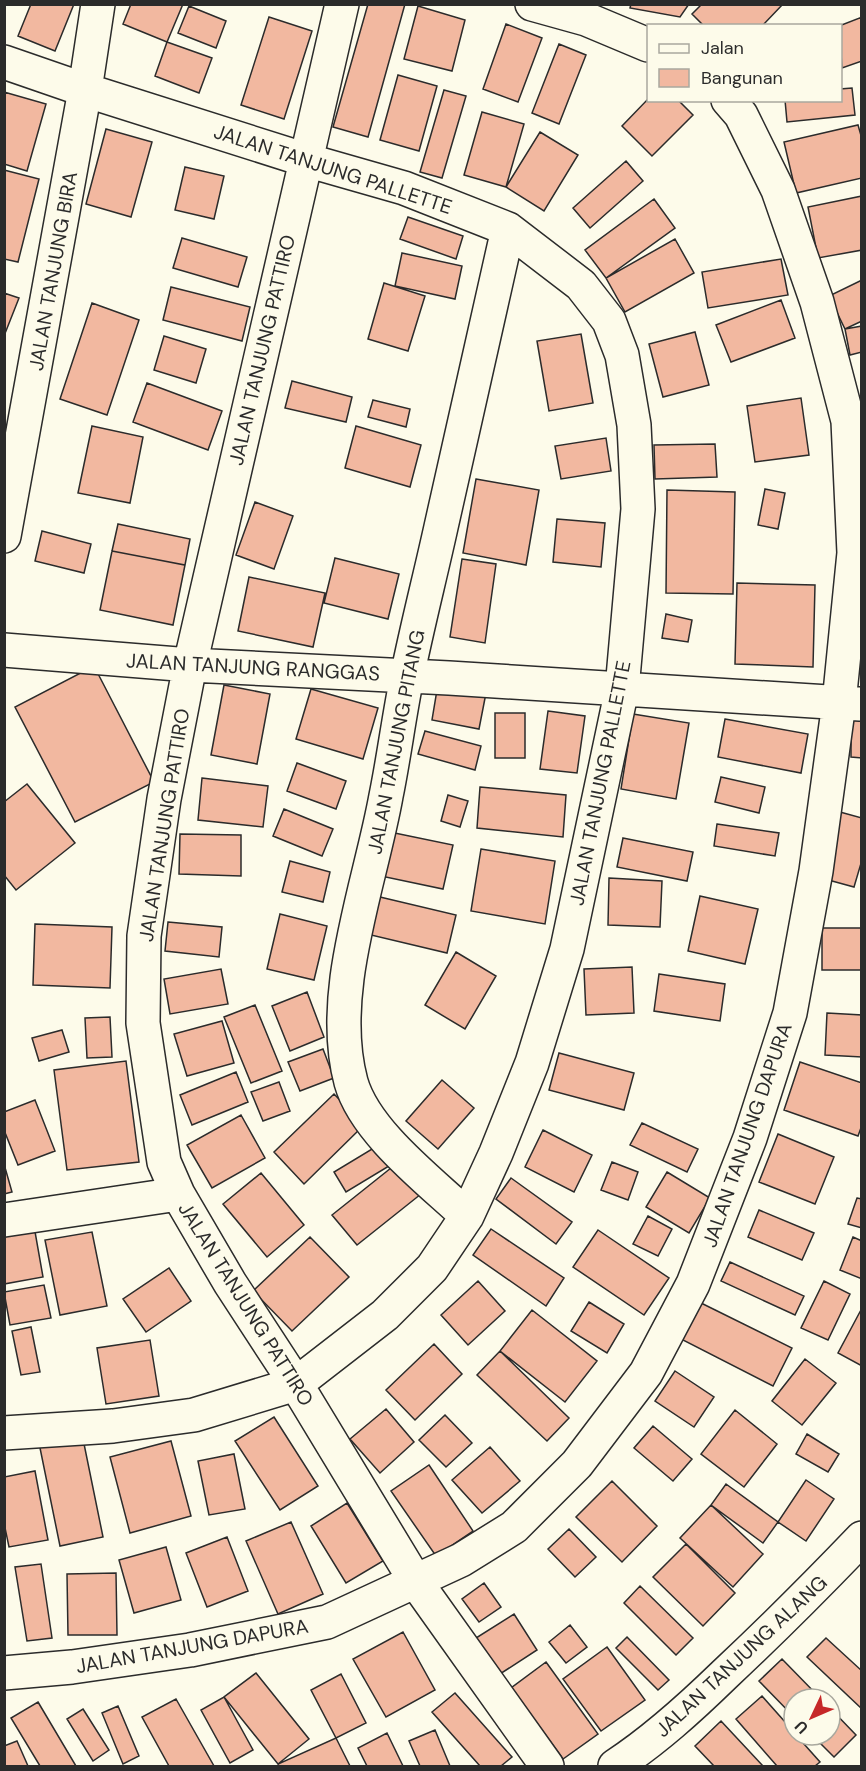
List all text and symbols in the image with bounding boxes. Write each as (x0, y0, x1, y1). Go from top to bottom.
legend (647, 24, 842, 102)
text: Jalan (701, 36, 744, 60)
text: Bangunan (701, 66, 783, 90)
street label: JALAN TANJUNG PALLETTE (211, 118, 455, 220)
street label: JALAN TANJUNG BIRA (23, 169, 83, 373)
street label: JALAN TANJUNG PATTIRO (223, 232, 301, 468)
street label: JALAN TANJUNG PITANG (361, 628, 431, 856)
street label: JALAN TANJUNG RANGGAS (125, 647, 381, 687)
street label: JALAN TANJUNG PALLETTE (563, 658, 637, 908)
street label: JALAN TANJUNG PATTIRO (133, 706, 195, 944)
street label: JALAN TANJUNG DAPURA (696, 1019, 798, 1251)
street label: JALAN TANJUNG PATTIRO (172, 1197, 320, 1411)
street label: JALAN TANJUNG ALANG (650, 1570, 832, 1742)
street label: JALAN TANJUNG DAPURA (74, 1613, 310, 1679)
north arrow (782, 1687, 842, 1747)

